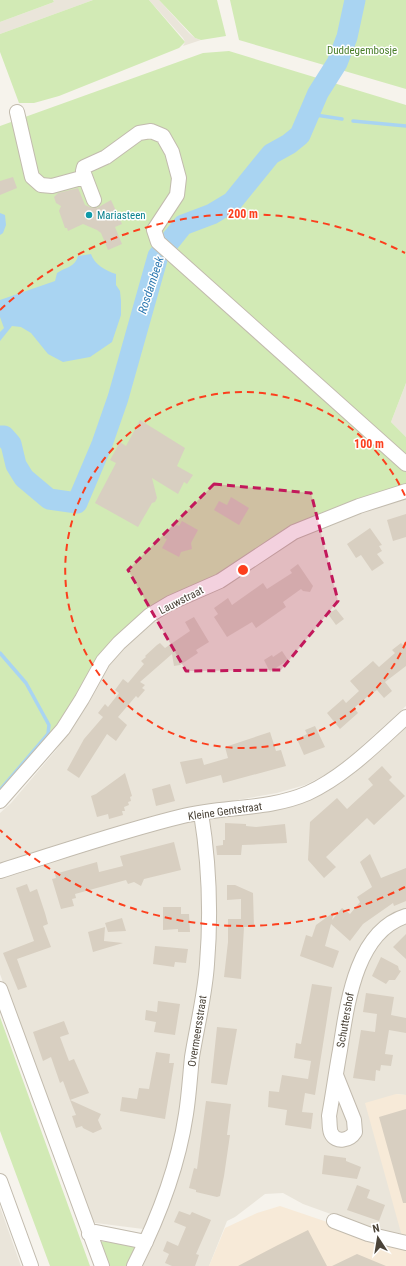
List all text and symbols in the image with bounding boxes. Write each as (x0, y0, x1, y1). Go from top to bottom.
park label: Duddegembosje (327, 44, 397, 57)
text: 200 m (228, 207, 258, 221)
place label: Mariasteen (97, 209, 146, 222)
marker: Mariasteen (84, 210, 94, 220)
water label: Rosdambeek (135, 254, 167, 315)
text: 100 m (354, 437, 384, 451)
centre of rings (236, 563, 250, 577)
street label: Lauwstraat (157, 584, 206, 617)
street label: Kleine Gentstraat (187, 800, 263, 823)
street label: Schuttershof (334, 991, 357, 1049)
street label: Overmeersstraat (185, 995, 210, 1068)
north arrow (358, 1218, 398, 1258)
text: N (371, 1222, 381, 1236)

